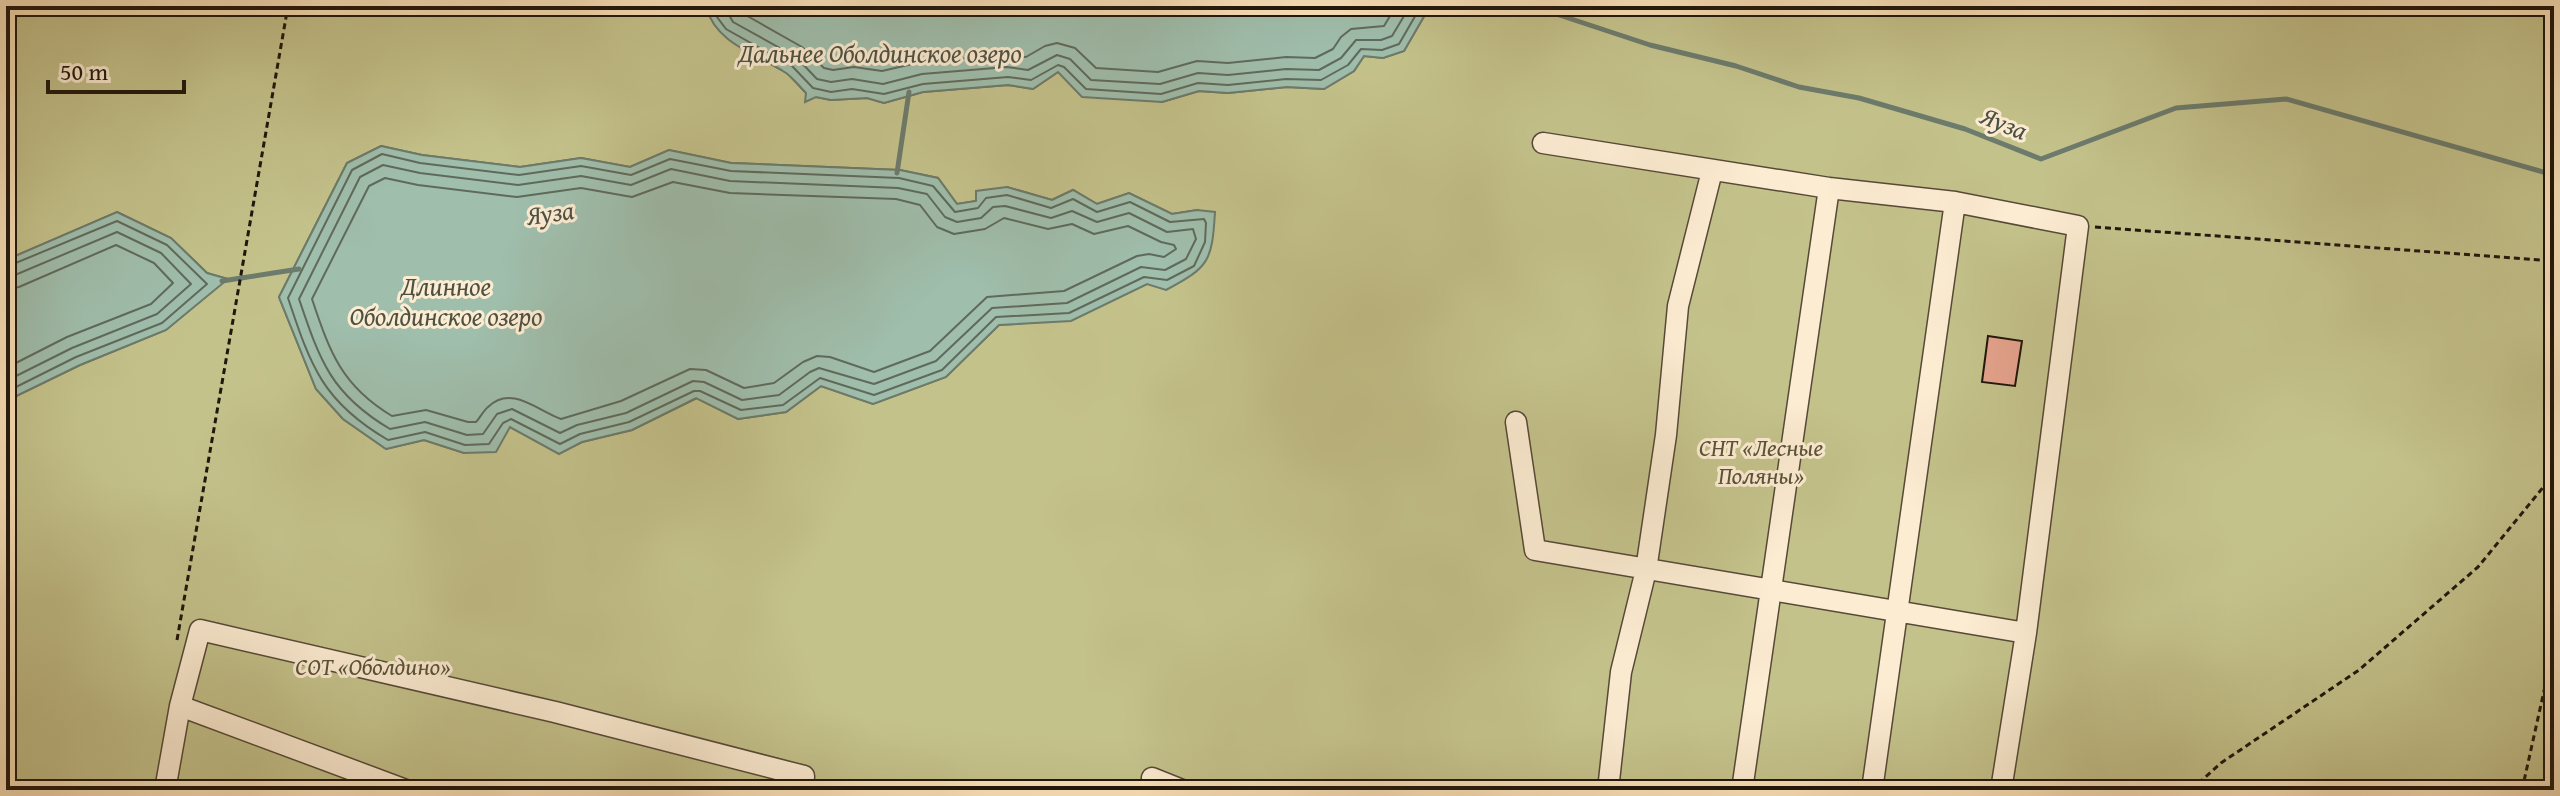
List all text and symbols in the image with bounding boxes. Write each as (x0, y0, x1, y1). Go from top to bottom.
water label: Дальнее Оболдинское озеро (736, 33, 1022, 72)
scale bar (48, 44, 184, 94)
text: 50 m (60, 54, 108, 89)
water label: Яуза (1974, 95, 2034, 150)
water label: Яуза (523, 190, 576, 235)
water label: Длинное Оболдинское озеро (350, 266, 542, 335)
park label: СНТ «Лесные Поляны» (1699, 430, 1823, 493)
park label: СОТ «Оболдино» (295, 649, 451, 684)

